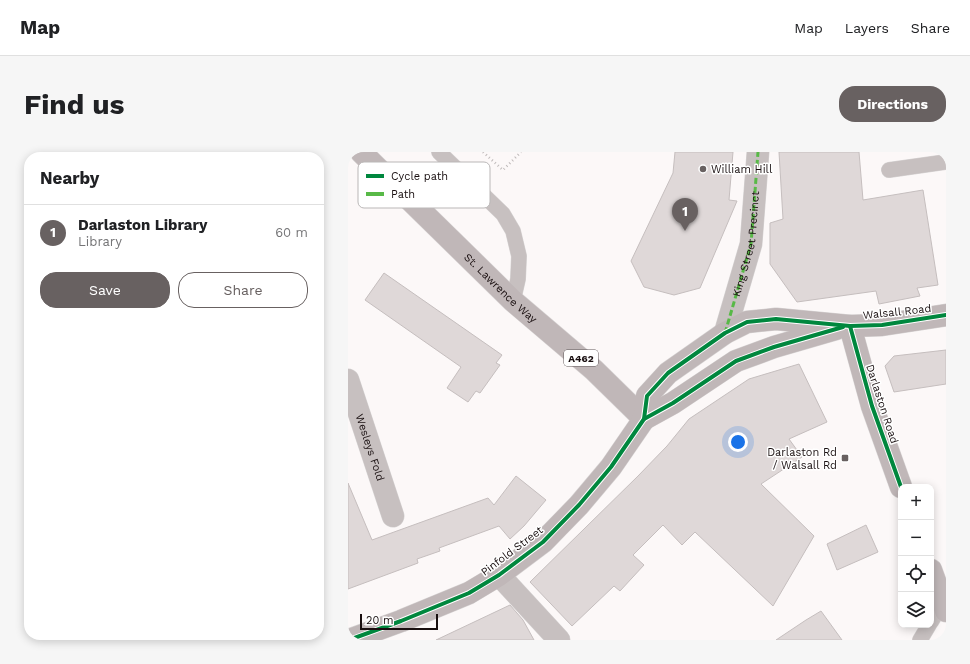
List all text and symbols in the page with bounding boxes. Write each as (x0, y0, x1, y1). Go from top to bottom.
text: Map (20, 16, 60, 39)
text: Map (794, 20, 823, 36)
text: Layers (845, 20, 889, 36)
text: Share (911, 20, 950, 36)
button: Directions (839, 86, 946, 122)
text: Find us (24, 88, 124, 121)
legend (358, 162, 490, 208)
place label: William Hill (711, 163, 773, 176)
marker: William Hill (698, 164, 708, 174)
text: Nearby (40, 168, 99, 188)
text: Cycle path (391, 170, 448, 183)
text: Path (391, 188, 415, 201)
street label: King Street Precinct (729, 190, 762, 298)
pin: 1 (672, 198, 698, 231)
text: Darlaston Library (78, 216, 207, 234)
text: 1 (50, 225, 56, 240)
text: 60 m (275, 225, 308, 240)
text: Library (78, 234, 122, 249)
street label: St. Lawrence Way (462, 250, 540, 326)
button: Save (40, 272, 170, 308)
button: Share (178, 272, 308, 308)
street label: Walsall Road (862, 302, 932, 322)
road number: A462 (564, 350, 598, 366)
street label: Darlaston Road (863, 363, 901, 445)
street label: Wesleys Fold (353, 412, 387, 483)
your location (728, 432, 748, 452)
place label: Darlaston Rd / Walsall Rd (767, 446, 837, 472)
marker: Darlaston Rd / Walsall Rd (840, 453, 850, 463)
map controls (898, 484, 934, 628)
button: + (898, 484, 934, 520)
button: − (898, 520, 934, 556)
street label: Pinfold Street (478, 523, 546, 579)
button: locate (898, 556, 934, 592)
button: layers (898, 592, 934, 628)
scale bar (360, 612, 438, 631)
text: 20 m (366, 614, 394, 627)

